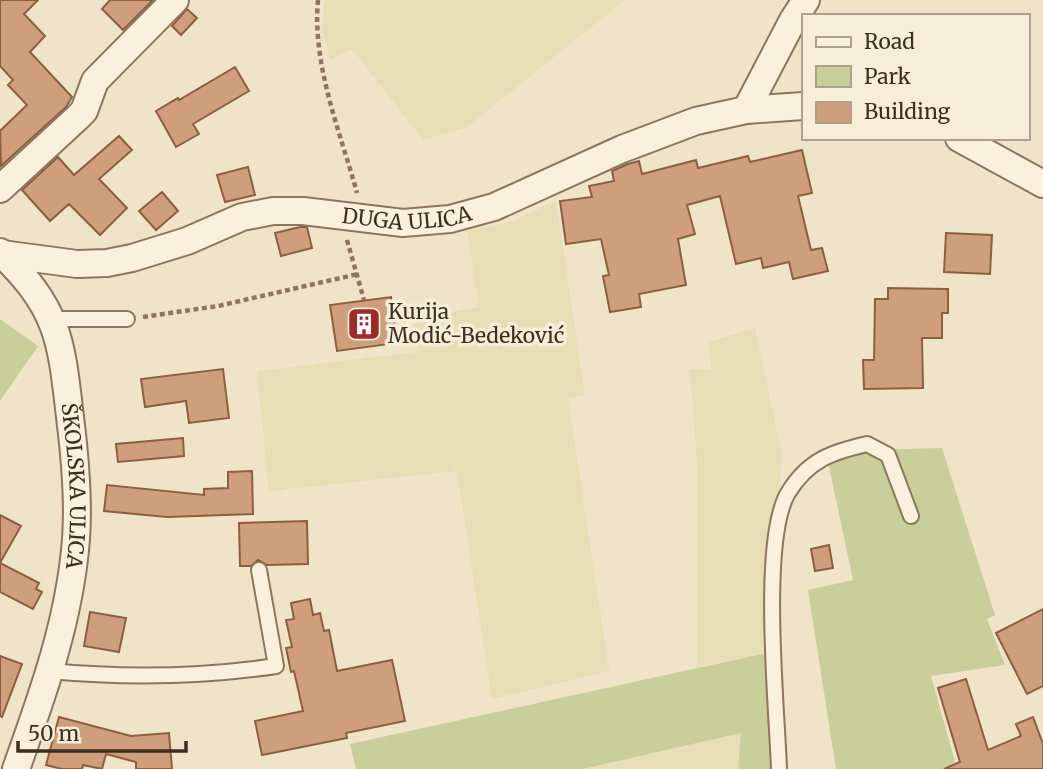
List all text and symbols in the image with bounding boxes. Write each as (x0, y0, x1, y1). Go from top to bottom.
legend (802, 14, 1029, 140)
text: Road (864, 28, 915, 55)
text: Park (864, 63, 911, 90)
text: Building (864, 98, 951, 125)
street label: DUGA ULICA (341, 200, 475, 236)
place label: Kurija Modić-Bedeković (388, 298, 564, 349)
building icon: Kurija Modić-Bedeković (345, 305, 383, 343)
street label: ŠKOLSKA ULICA (55, 401, 91, 571)
scale bar (18, 710, 186, 754)
text: 50 m (28, 720, 79, 747)

